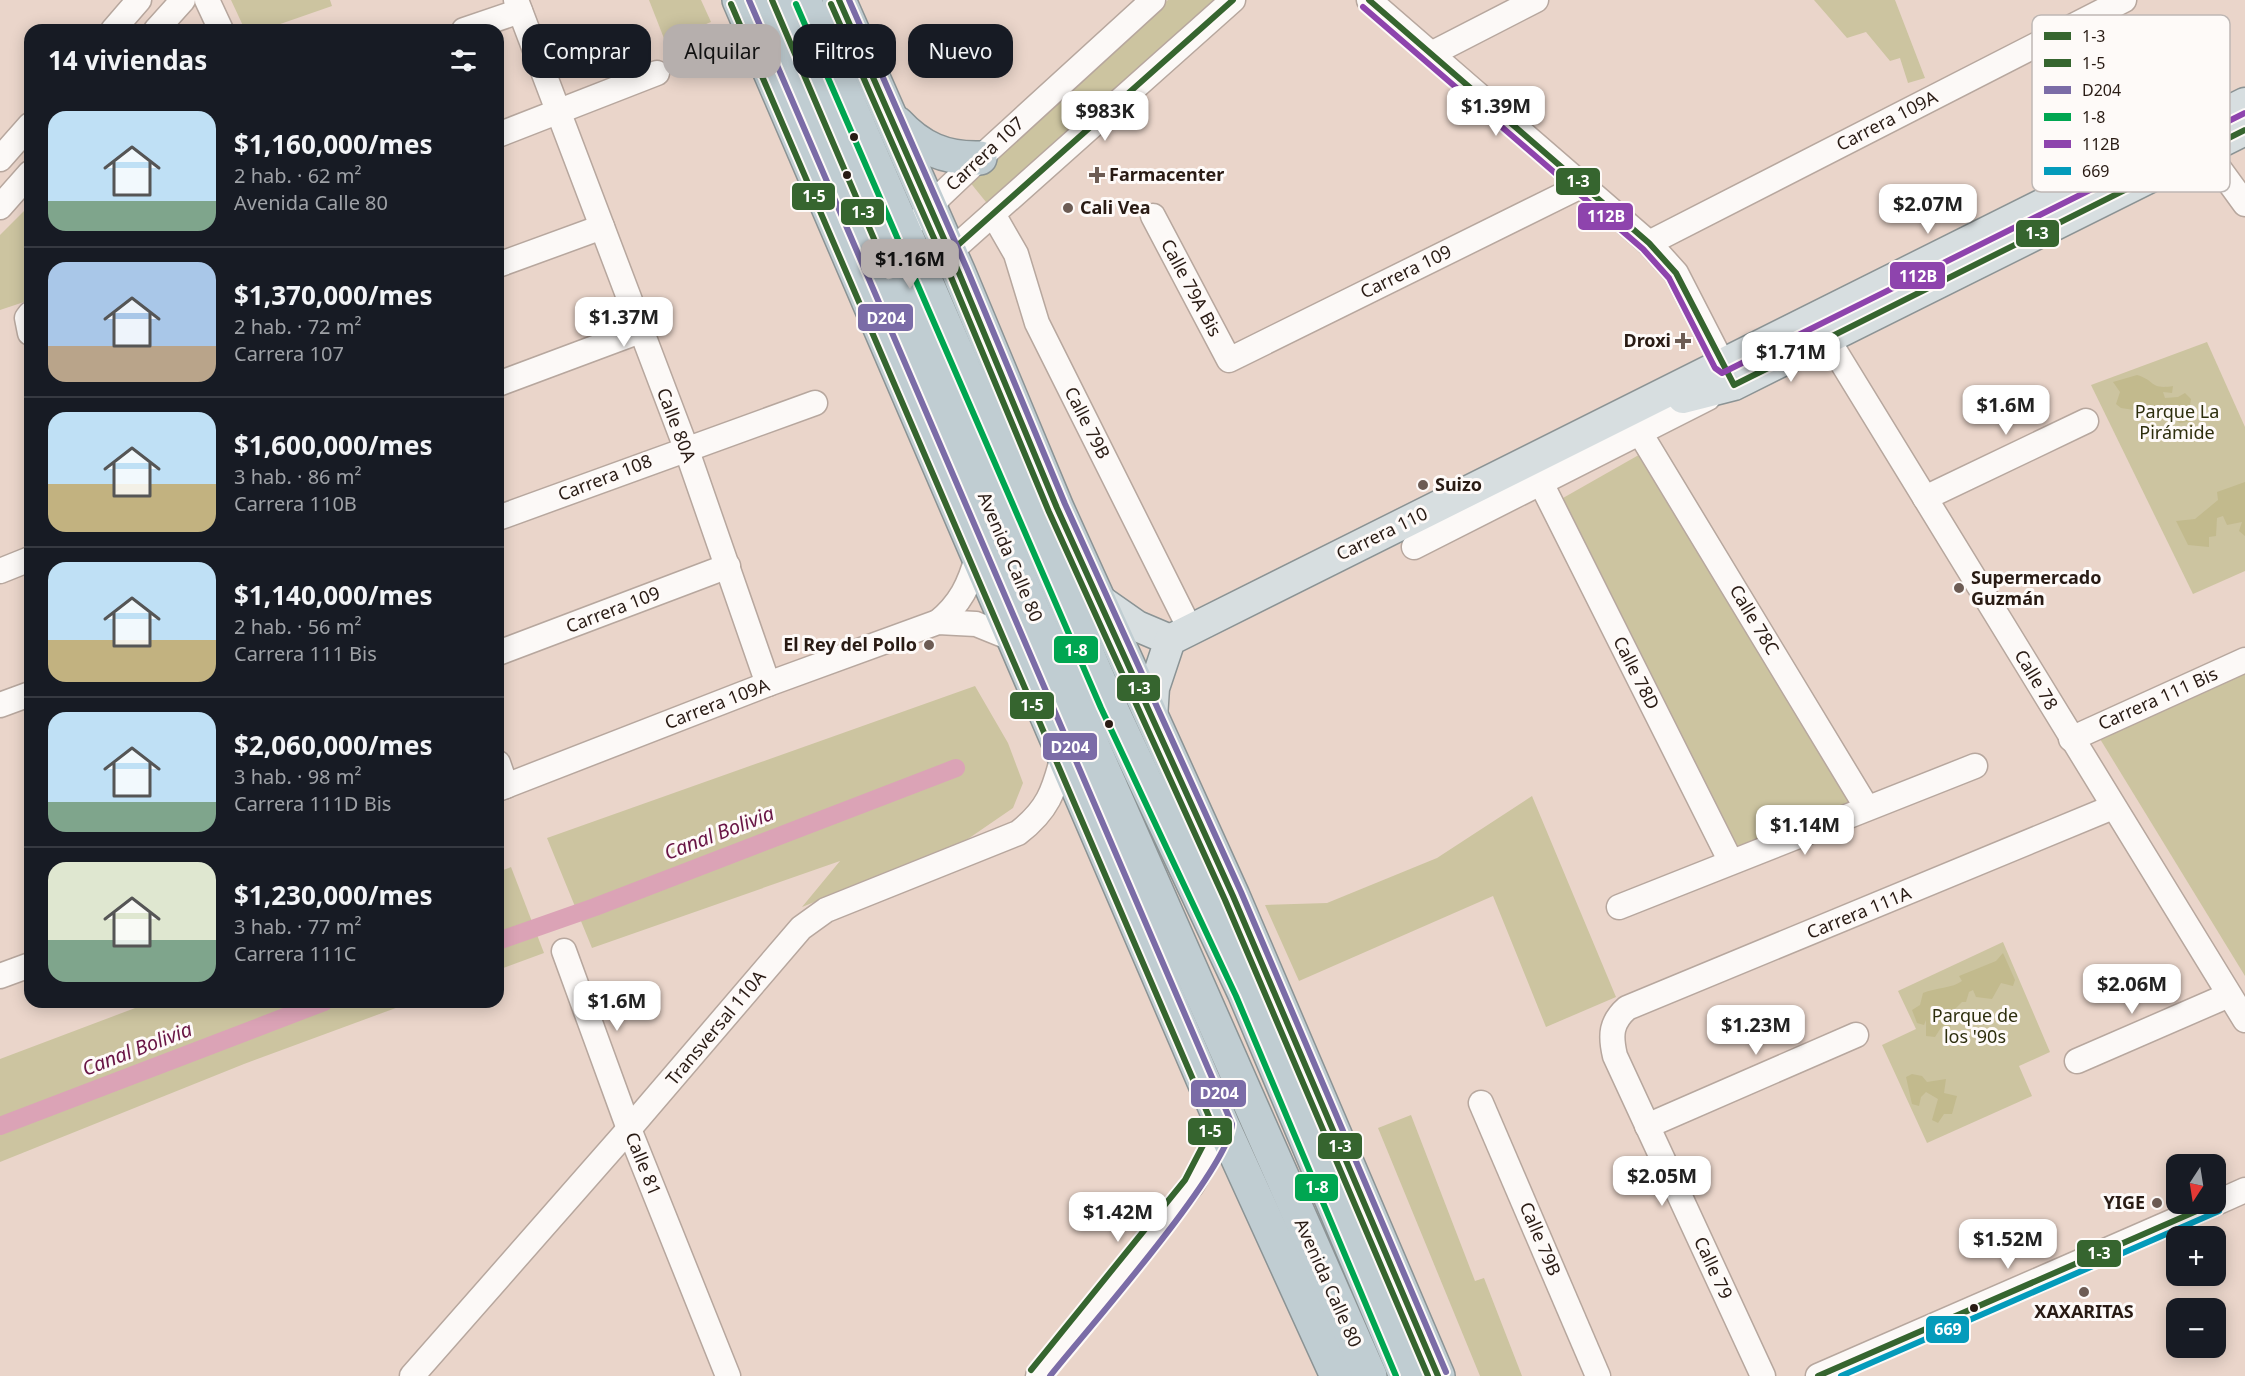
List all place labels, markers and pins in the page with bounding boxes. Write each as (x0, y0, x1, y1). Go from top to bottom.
pin: $1.39M (1447, 86, 1545, 137)
pin: $983K (1063, 91, 1147, 142)
unlabelled marker (848, 131, 860, 143)
place label: Farmacenter (1109, 162, 1224, 186)
marker: Farmacenter (1090, 168, 1104, 182)
unlabelled marker (841, 169, 853, 181)
pin: $2.07M (1879, 184, 1977, 235)
place label: Cali Vea (1080, 195, 1151, 219)
marker: Cali Vea (1061, 201, 1075, 215)
pin: $1.16M (861, 239, 959, 290)
pin: $1.37M (575, 297, 673, 348)
place label: Droxi (1623, 328, 1671, 352)
pin: $1.71M (1742, 332, 1840, 383)
marker: Droxi (1676, 334, 1690, 348)
pin: $1.6M (1964, 385, 2048, 436)
place label: Suizo (1435, 472, 1482, 496)
marker: Suizo (1416, 478, 1430, 492)
place label: Supermercado Guzmán (1971, 565, 2101, 610)
marker: Supermercado Guzmán (1952, 581, 1966, 595)
place label: El Rey del Pollo (783, 632, 917, 656)
marker: El Rey del Pollo (922, 638, 936, 652)
unlabelled marker (1103, 718, 1115, 730)
pin: $1.14M (1756, 805, 1854, 856)
pin: $2.06M (2083, 964, 2181, 1015)
pin: $1.6M (575, 981, 659, 1032)
pin: $1.23M (1707, 1005, 1805, 1056)
pin: $2.05M (1613, 1156, 1711, 1207)
place label: YIGE (2104, 1190, 2145, 1214)
pin: $1.42M (1069, 1192, 1167, 1243)
marker: YIGE (2150, 1196, 2164, 1210)
pin: $1.52M (1959, 1219, 2057, 1270)
marker: XAXARITAS (2077, 1285, 2091, 1299)
place label: XAXARITAS (2034, 1299, 2134, 1323)
unlabelled marker (1968, 1302, 1980, 1314)

